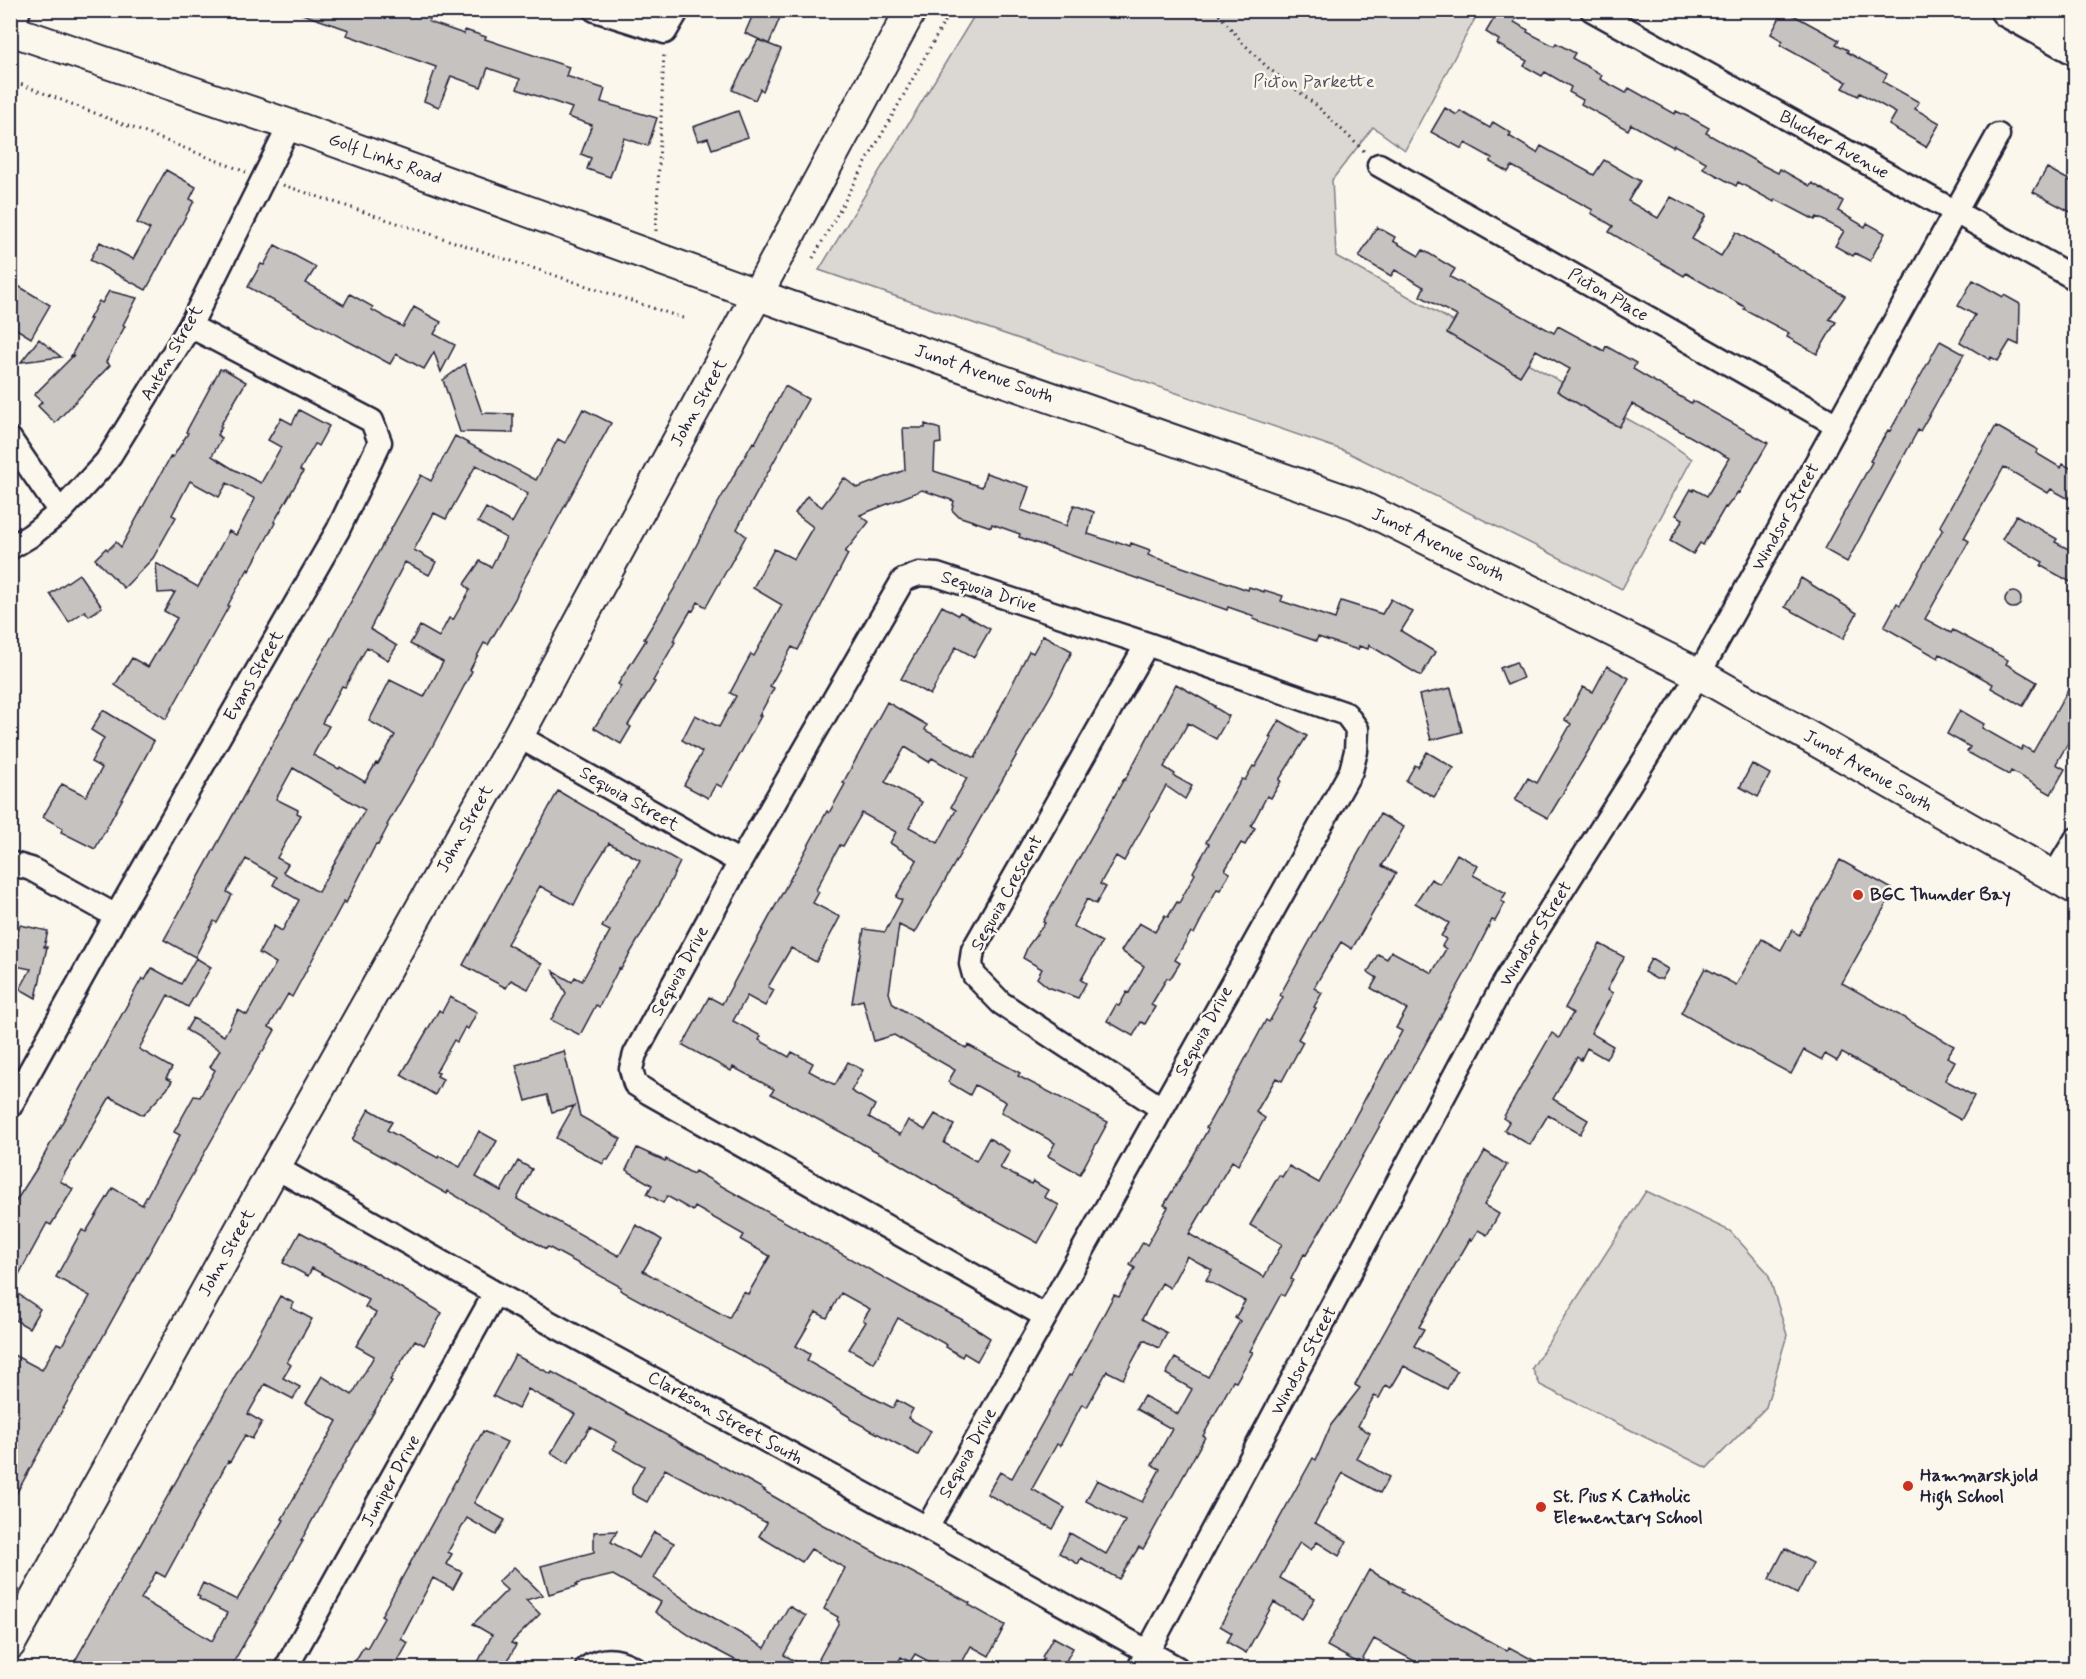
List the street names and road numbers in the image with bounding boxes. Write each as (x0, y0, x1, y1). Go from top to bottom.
street label: Blucher Avenue (1775, 105, 1893, 185)
street label: Golf Links Road (325, 127, 445, 191)
street label: Picton Place (1564, 262, 1652, 328)
street label: Anten Street (135, 301, 209, 405)
street label: Junot Avenue South (911, 339, 1057, 409)
street label: John Street (665, 355, 733, 451)
street label: Windsor Street (1746, 459, 1826, 575)
street label: Junot Avenue South (1367, 502, 1509, 588)
street label: Sequoia Drive (938, 565, 1040, 619)
street label: Evans Street (218, 626, 290, 726)
street label: Junot Avenue South (1799, 724, 1937, 818)
street label: Sequoia Street (575, 761, 683, 837)
street label: John Street (431, 781, 499, 877)
street label: Sequoia Crescent (965, 831, 1049, 955)
street label: Windsor Street (1494, 877, 1578, 991)
street label: Sequoia Drive (645, 921, 715, 1021)
street label: Sequoia Drive (1169, 981, 1239, 1081)
street label: John Street (193, 1205, 261, 1301)
street label: Windsor Street (1265, 1302, 1343, 1420)
street label: Clarkson Street South (643, 1365, 807, 1471)
street label: Sequoia Drive (933, 1403, 1003, 1503)
street label: Juniper Drive (356, 1431, 426, 1531)

